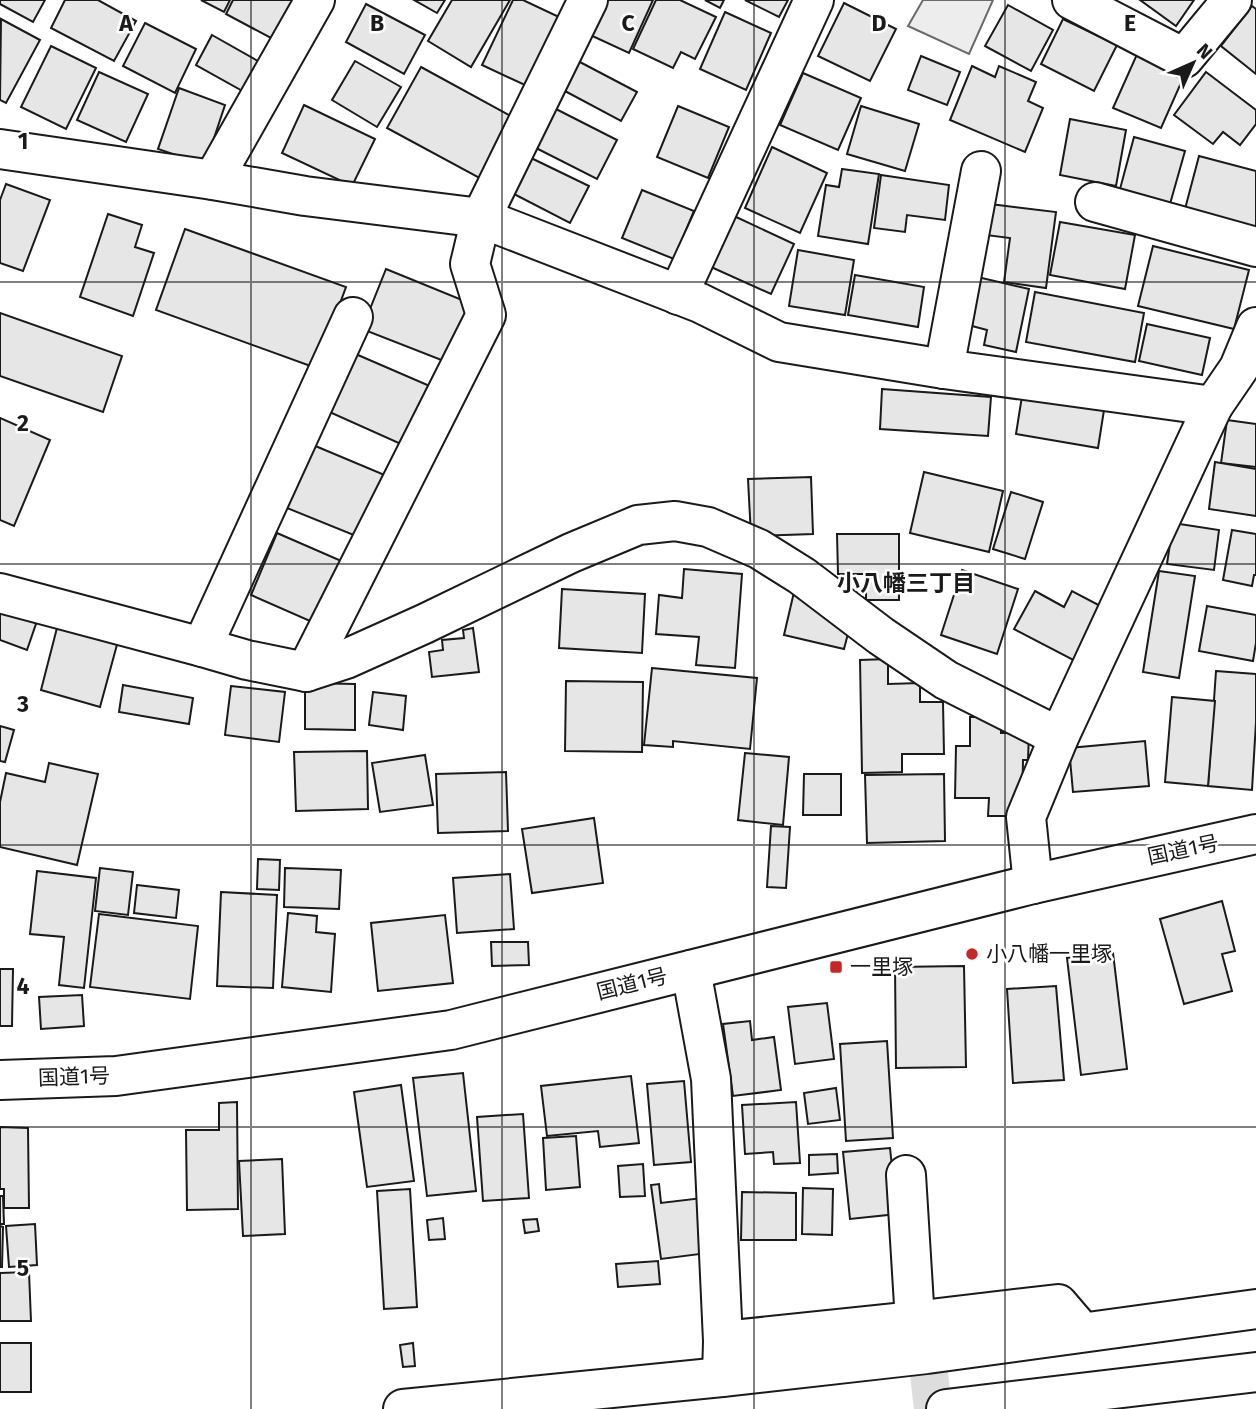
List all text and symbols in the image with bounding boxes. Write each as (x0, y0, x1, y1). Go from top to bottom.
text: A (118, 9, 133, 37)
text: B (370, 9, 384, 37)
text: C (621, 9, 635, 37)
text: D (872, 9, 887, 37)
text: E (1124, 9, 1136, 37)
north arrow (1158, 28, 1228, 98)
text: N (1192, 39, 1217, 64)
text: 1 (18, 127, 28, 155)
text: 2 (17, 409, 29, 437)
district label: 小八幡三丁目 (837, 569, 975, 597)
text: 3 (16, 690, 29, 718)
street label: 国道1号 (1145, 830, 1221, 870)
place label: 小八幡一里塚 (986, 941, 1112, 967)
marker: 小八幡一里塚 (964, 946, 980, 962)
place label: 一里塚 (850, 954, 913, 980)
marker: 一里塚 (828, 959, 844, 975)
street label: 国道1号 (594, 963, 670, 1005)
text: 4 (17, 972, 30, 1000)
street label: 国道1号 (38, 1063, 110, 1091)
text: 5 (17, 1254, 29, 1282)

